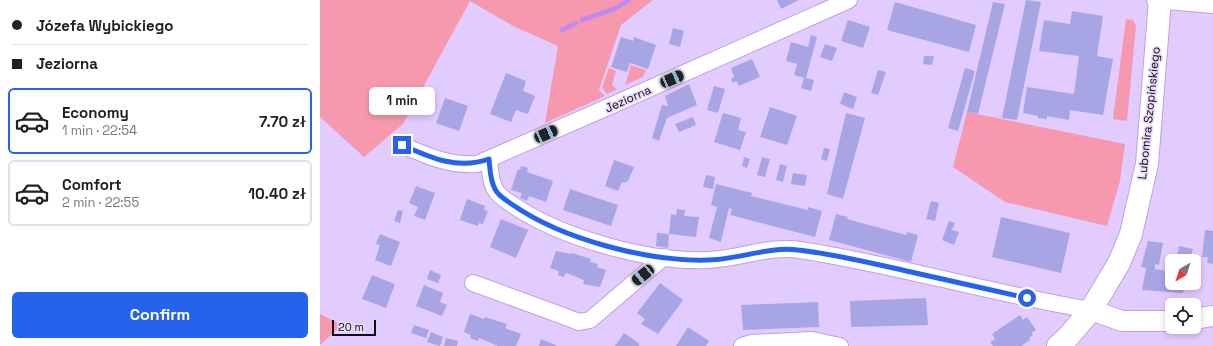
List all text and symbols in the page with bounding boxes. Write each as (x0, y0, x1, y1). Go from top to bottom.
text: Józefa Wybickiego (36, 16, 173, 35)
street label: Lubomira Szopińskiego (1134, 46, 1164, 180)
text: Jeziorna (36, 54, 98, 73)
car (659, 69, 685, 89)
street label: Jeziorna (602, 82, 654, 116)
callout: 1 min (369, 87, 435, 115)
text: 1 min (386, 92, 418, 109)
icon: car (14, 103, 50, 139)
text: Economy (62, 103, 129, 122)
text: 7.70 zł (259, 112, 306, 131)
text: 1 min · 22:54 (62, 122, 137, 139)
car (533, 124, 559, 144)
route end (393, 136, 411, 154)
icon: car (14, 175, 50, 211)
text: Comfort (62, 175, 122, 194)
text: 10.40 zł (248, 184, 306, 203)
text: 2 min · 22:55 (62, 194, 139, 211)
north arrow (1165, 254, 1201, 290)
map controls (1165, 254, 1201, 334)
car (630, 263, 656, 287)
route start (1018, 289, 1036, 307)
button: Confirm (12, 292, 308, 338)
button: locate (1165, 298, 1201, 334)
scale bar (332, 318, 376, 337)
text: 20 m (338, 320, 364, 334)

